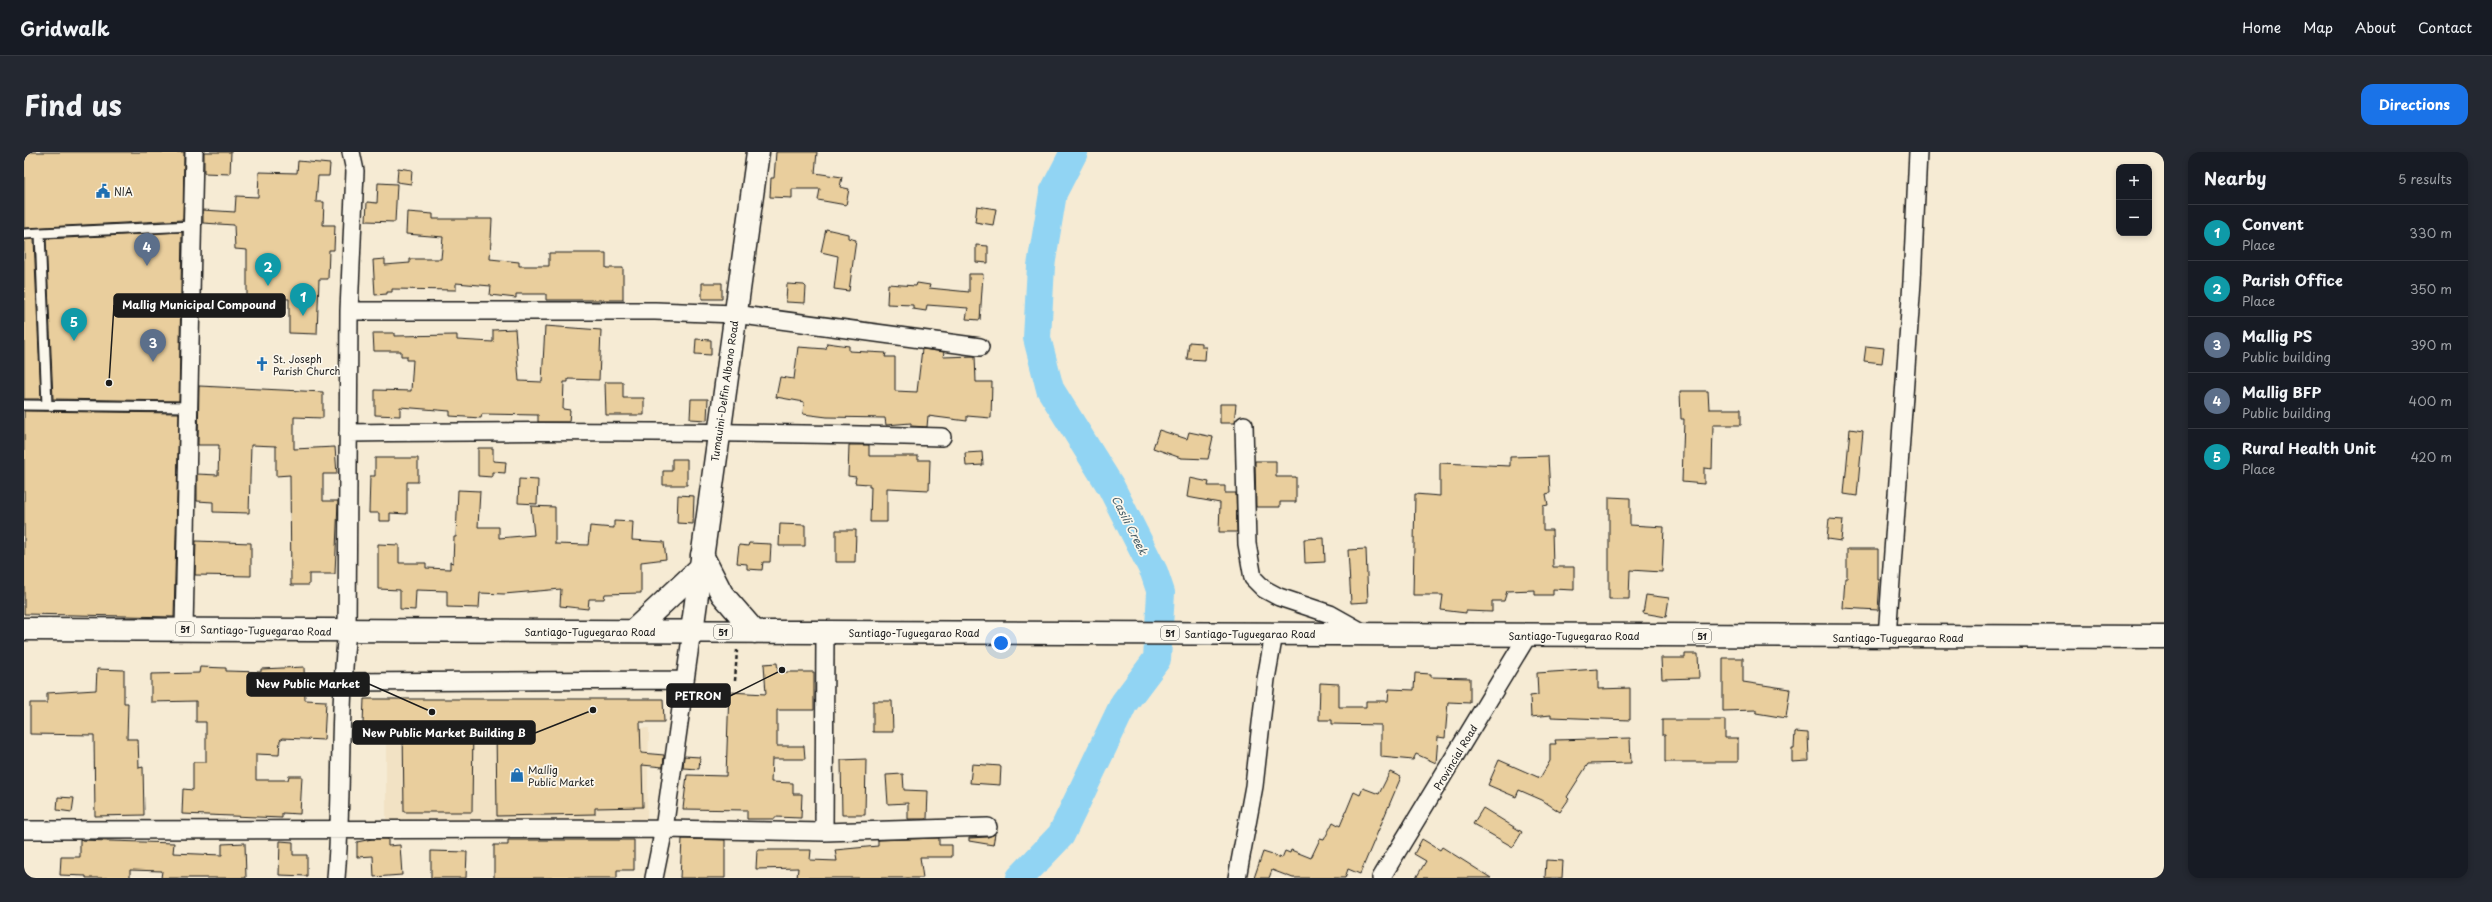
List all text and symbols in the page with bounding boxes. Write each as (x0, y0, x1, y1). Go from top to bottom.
text: Gridwalk (20, 14, 110, 42)
text: Home (2242, 17, 2281, 38)
text: Map (2303, 17, 2333, 38)
text: About (2355, 17, 2396, 38)
text: Contact (2418, 17, 2472, 38)
text: Find us (24, 83, 122, 126)
button: Directions (2361, 84, 2468, 125)
map controls (2116, 164, 2152, 236)
button: + (2116, 164, 2152, 200)
text: Nearby (2204, 165, 2266, 191)
text: 5 results (2398, 169, 2452, 188)
public building icon: NIA (95, 183, 111, 199)
place label: NIA (114, 184, 133, 199)
button: − (2116, 200, 2152, 236)
text: Convent (2242, 212, 2304, 235)
text: 1 (2214, 223, 2220, 242)
text: 330 m (2409, 223, 2452, 242)
pin: 4 (134, 233, 160, 266)
text: Place (2242, 235, 2275, 254)
pin: 2 (255, 253, 281, 286)
text: Parish Office (2242, 268, 2343, 291)
text: 2 (2212, 279, 2222, 298)
text: 350 m (2410, 279, 2452, 298)
pin: 1 (290, 283, 316, 316)
text: Place (2242, 291, 2275, 310)
callout: Mallig Municipal Compound (114, 294, 285, 317)
text: Mallig Municipal Compound (122, 296, 276, 313)
pin: 5 (61, 308, 87, 341)
street label: Tumauini-Delfin Albano Road (707, 319, 741, 463)
text: Mallig PS (2242, 324, 2312, 347)
pin: 3 (140, 329, 166, 362)
text: 3 (2213, 335, 2221, 354)
text: 390 m (2410, 335, 2452, 354)
text: Public building (2242, 347, 2331, 366)
place label: St. Joseph Parish Church (273, 351, 341, 378)
church icon: St. Joseph Parish Church (254, 356, 270, 372)
text: Mallig BFP (2242, 380, 2321, 403)
text: 4 (2213, 391, 2221, 410)
text: 400 m (2409, 391, 2452, 410)
text: Public building (2242, 403, 2331, 422)
text: Rural Health Unit (2242, 436, 2376, 459)
text: 5 (2213, 447, 2221, 466)
text: 420 m (2410, 447, 2452, 466)
text: Place (2242, 459, 2275, 478)
water label: Casili Creek (1108, 492, 1153, 559)
street label: Santiago-Tuguegarao Road (200, 621, 332, 639)
road number: 51 (176, 622, 194, 636)
street label: Santiago-Tuguegarao Road (524, 624, 656, 639)
road number: 51 (714, 625, 732, 639)
street label: Santiago-Tuguegarao Road (848, 625, 980, 640)
road number: 51 (1161, 626, 1179, 640)
street label: Santiago-Tuguegarao Road (1184, 626, 1316, 641)
street label: Santiago-Tuguegarao Road (1508, 628, 1640, 643)
road number: 51 (1693, 629, 1711, 643)
street label: Santiago-Tuguegarao Road (1832, 630, 1964, 645)
your location (991, 633, 1011, 653)
callout: New Public Market (247, 673, 369, 696)
text: New Public Market (256, 675, 360, 692)
callout: PETRON (667, 684, 730, 707)
text: PETRON (675, 687, 722, 704)
callout: New Public Market Building B (353, 721, 535, 744)
street label: Provincial Road (1430, 721, 1481, 793)
text: New Public Market Building B (362, 724, 526, 741)
place label: Mallig Public Market (528, 762, 594, 789)
shop icon: Mallig Public Market (509, 767, 525, 783)

